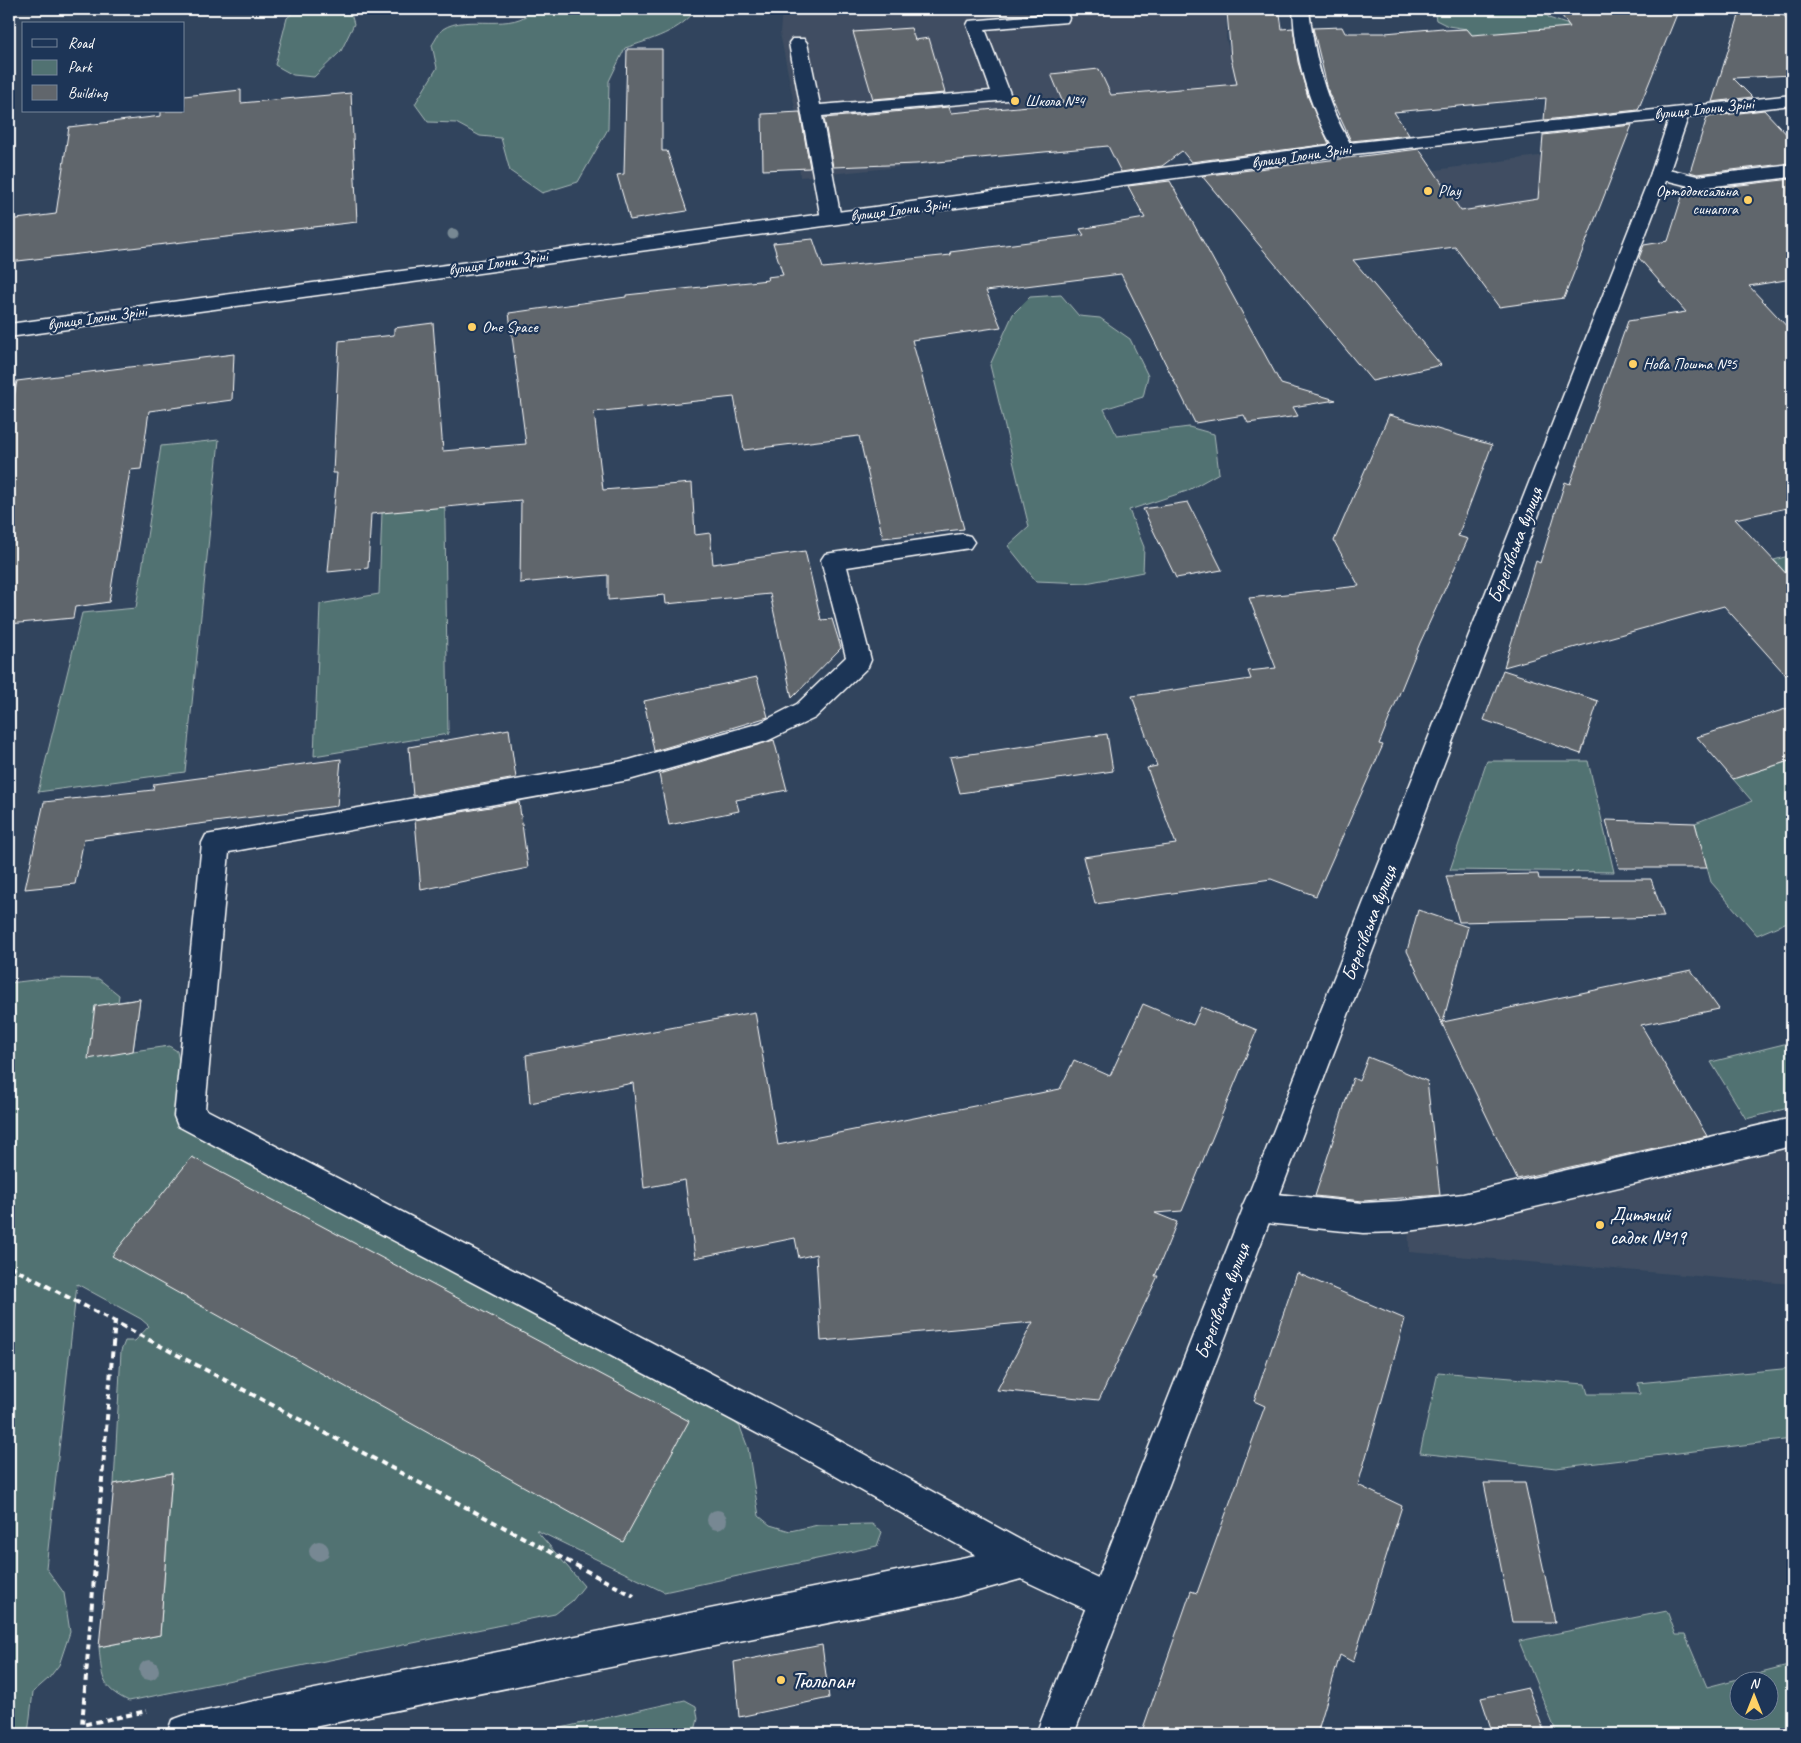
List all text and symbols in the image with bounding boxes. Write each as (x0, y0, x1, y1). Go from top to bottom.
legend (22, 22, 185, 112)
text: Road (68, 34, 95, 53)
text: Park (68, 58, 93, 77)
text: Building (68, 84, 108, 103)
place label: Школа №4 (1025, 91, 1086, 111)
street label: вулиця Ілони Зріні (1653, 94, 1757, 124)
marker: Школа №4 (1009, 95, 1021, 107)
street label: вулиця Ілони Зріні (1250, 139, 1354, 173)
place label: Play (1438, 181, 1462, 201)
place label: Ортодоксальна синагога (1656, 181, 1739, 219)
marker: Play (1422, 185, 1434, 197)
street label: вулиця Ілони Зріні (849, 194, 953, 226)
marker: Ортодоксальна синагога (1742, 194, 1754, 206)
street label: вулиця Ілони Зріні (447, 246, 551, 280)
street label: вулиця Ілони Зріні (46, 301, 150, 335)
place label: One Space (482, 317, 539, 337)
marker: One Space (466, 321, 478, 333)
place label: Нова Пошта №5 (1643, 354, 1738, 374)
marker: Нова Пошта №5 (1627, 358, 1639, 370)
street label: Берегівська вулиця (1481, 483, 1549, 606)
street label: Берегівська вулиця (1335, 861, 1403, 984)
place label: Дитячий садок №19 (1610, 1202, 1688, 1250)
marker: Дитячий садок №19 (1594, 1219, 1606, 1231)
street label: Берегівська вулиця (1188, 1239, 1256, 1362)
place label: Тюльпан (791, 1665, 857, 1695)
north arrow (1728, 1670, 1778, 1720)
marker: Тюльпан (775, 1674, 787, 1686)
text: N (1750, 1675, 1761, 1692)

